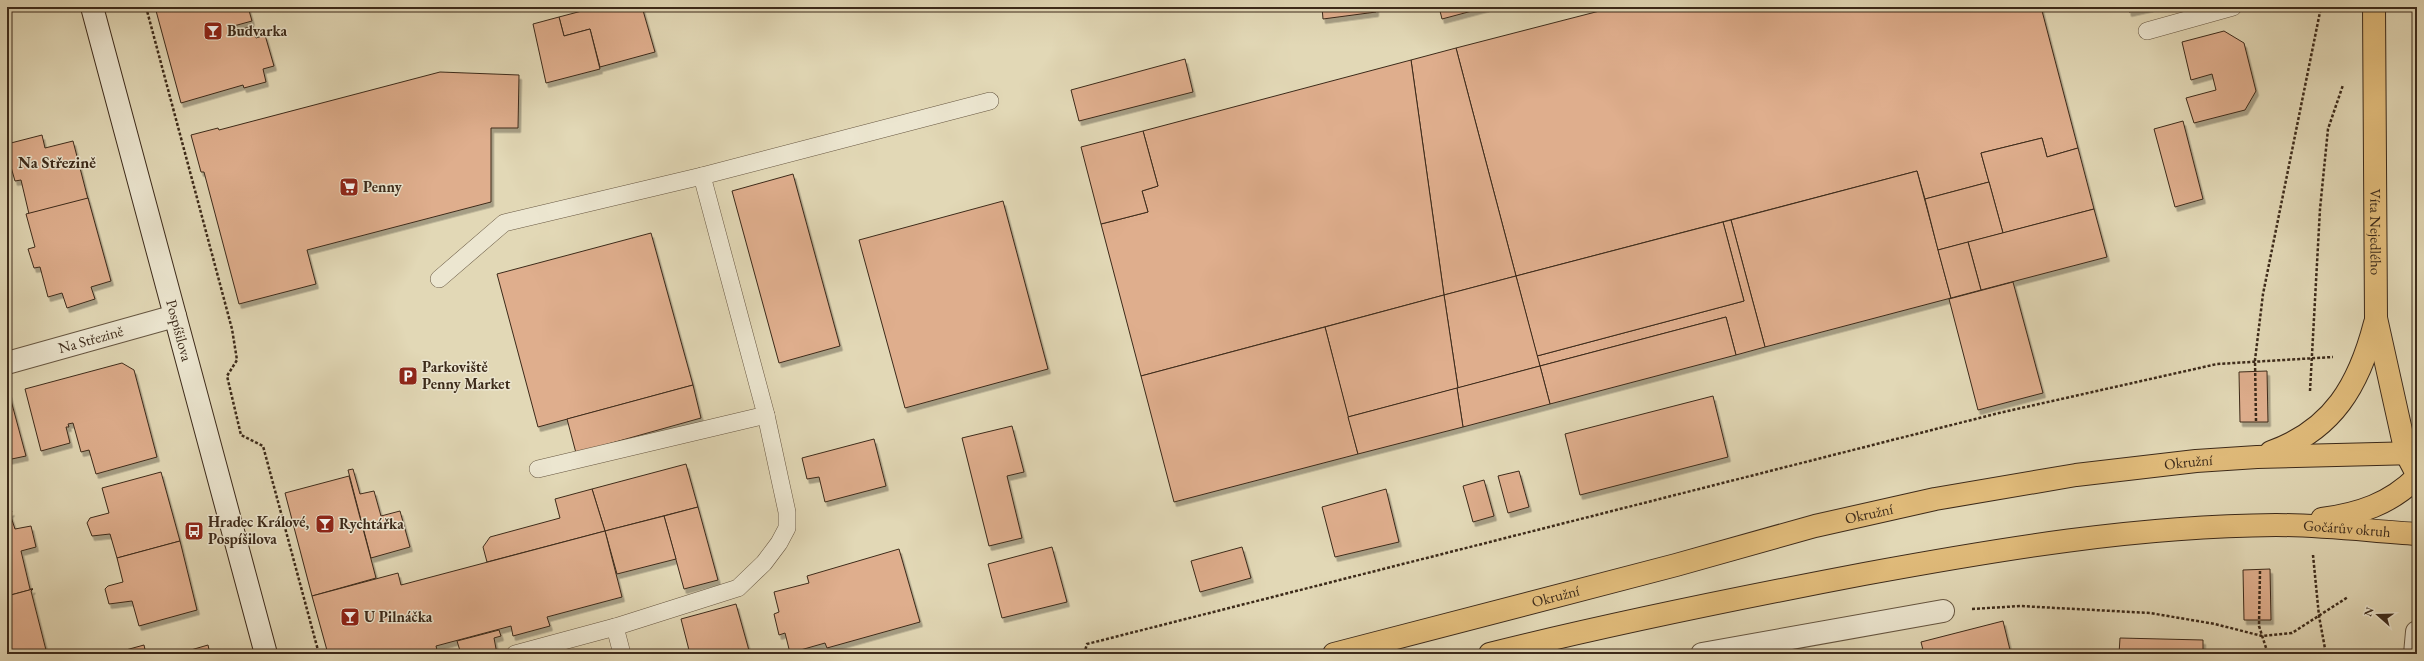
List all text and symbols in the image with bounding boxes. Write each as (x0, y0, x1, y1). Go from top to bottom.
bar icon: Budvarka (202, 20, 224, 42)
place label: Budvarka (227, 21, 288, 40)
district label: Na Střezině (18, 152, 96, 173)
supermarket icon: Penny (338, 176, 360, 198)
place label: Penny (363, 177, 402, 196)
street label: Víta Nejedlého (2366, 189, 2386, 275)
street label: Pospíšilova (162, 297, 197, 363)
street label: Na Střezině (56, 321, 125, 357)
place label: Parkoviště Penny Market (422, 357, 511, 393)
parking icon: Parkoviště Penny Market (397, 365, 419, 387)
street label: Okružní (2163, 450, 2214, 474)
street label: Okružní (1843, 499, 1895, 528)
place label: Hradec Králové, Pospíšilova (208, 512, 310, 548)
bar icon: Rychtářka (314, 513, 336, 535)
place label: Rychtářka (339, 514, 404, 533)
street label: Gočárův okruh (2303, 516, 2392, 541)
bus stop icon: Hradec Králové, Pospíšilova (183, 520, 205, 542)
street label: Okružní (1530, 580, 1582, 611)
north arrow (2358, 595, 2398, 635)
text: N (2361, 605, 2377, 618)
bar icon: U Pilnáčka (339, 606, 361, 628)
place label: U Pilnáčka (364, 607, 433, 626)

